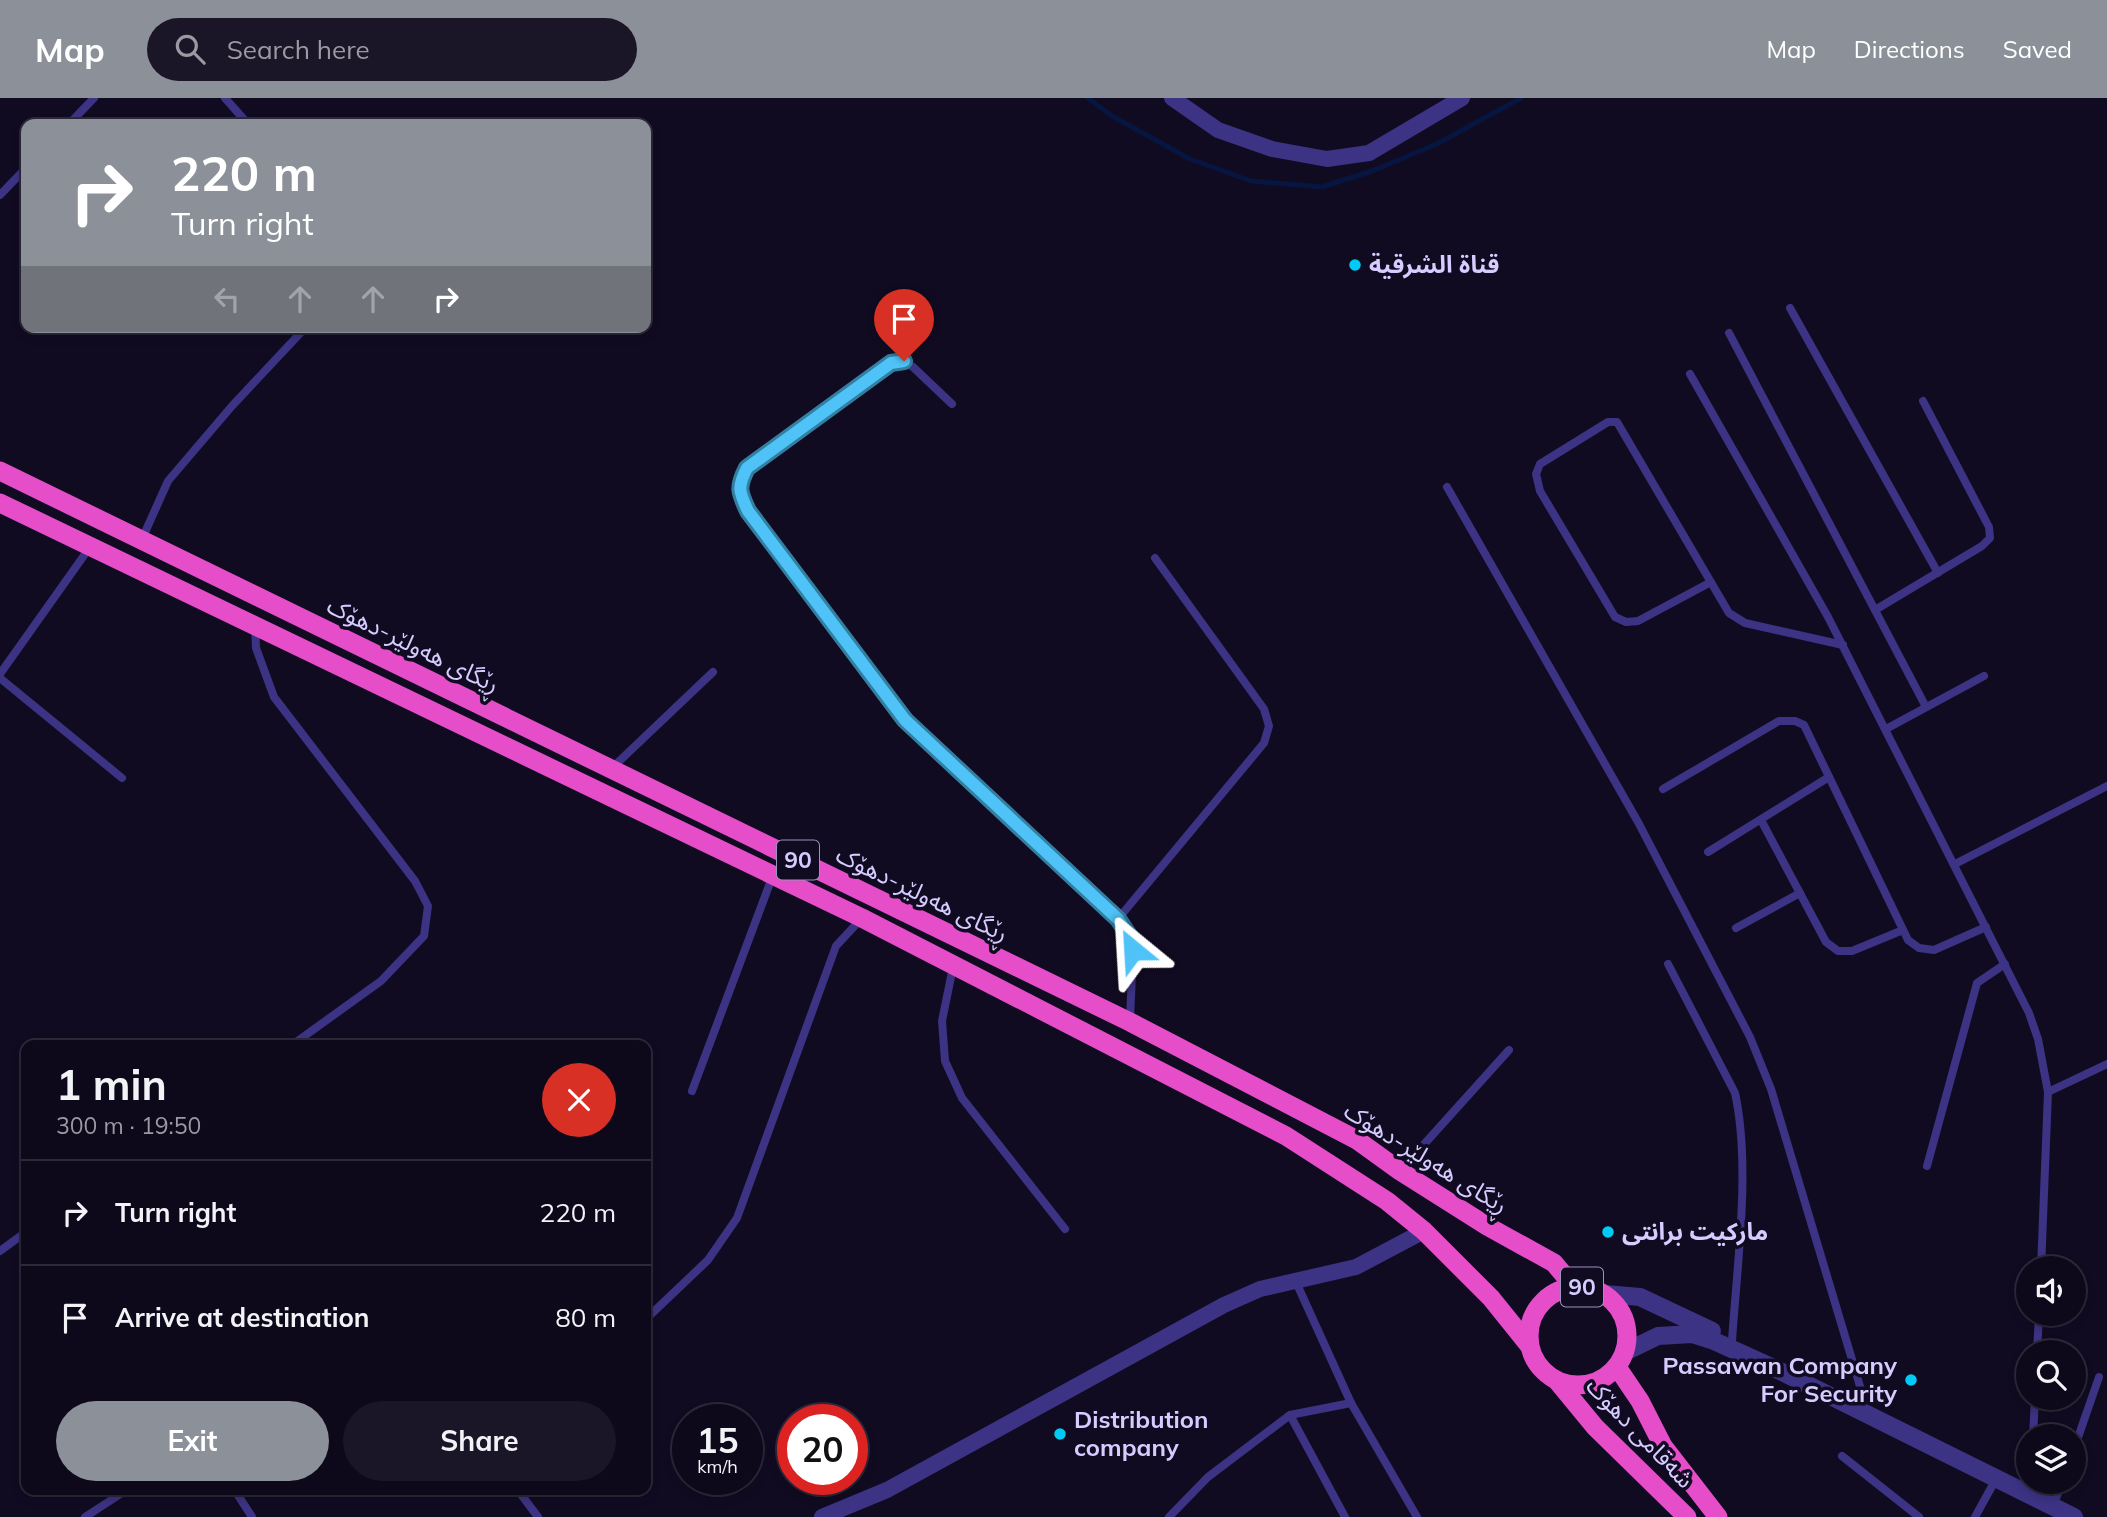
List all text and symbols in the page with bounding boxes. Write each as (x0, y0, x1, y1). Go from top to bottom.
search box (147, 18, 637, 81)
text: Map (35, 29, 105, 70)
icon: search (171, 30, 209, 68)
text: Search here (227, 33, 370, 66)
text: Map (1766, 34, 1816, 64)
text: Directions (1854, 34, 1965, 64)
text: Saved (2003, 34, 2072, 64)
text: 220 m (171, 142, 317, 203)
icon: right (56, 147, 147, 238)
text: Turn right (171, 203, 314, 243)
place label: قناة الشرقية (1369, 249, 1499, 279)
marker: قناة الشرقية (1347, 257, 1363, 273)
icon: left (208, 280, 246, 318)
icon: ahead (281, 280, 319, 318)
icon: ahead (354, 280, 392, 318)
icon: right (427, 280, 465, 318)
pin (874, 289, 934, 361)
icon: arrive (885, 300, 923, 338)
street label: ڕێگای هەولێر-دهۆک (320, 589, 504, 704)
street label: ڕێگای هەولێر-دهۆک (829, 838, 1013, 953)
road number: 90 (777, 840, 819, 880)
position arrow (1096, 913, 1170, 987)
text: 1 min (56, 1058, 167, 1111)
button: close (542, 1063, 616, 1137)
street label: ڕێگای هەولێر-دهۆک (1336, 1095, 1514, 1225)
text: 300 m · 19:50 (56, 1111, 201, 1140)
icon: right (56, 1194, 94, 1232)
text: Turn right (115, 1196, 236, 1229)
text: 220 m (540, 1196, 616, 1229)
place label: مارکیت برانتی (1622, 1216, 1768, 1246)
marker: مارکیت برانتی (1600, 1224, 1616, 1240)
map controls (2016, 1256, 2086, 1494)
button: sound (2016, 1256, 2086, 1326)
road number: 90 (1561, 1268, 1603, 1306)
icon: arrive (56, 1299, 94, 1337)
text: Arrive at destination (115, 1301, 370, 1334)
text: 80 m (555, 1301, 616, 1334)
button: search (2016, 1340, 2086, 1410)
place label: Passawan Company For Security (1662, 1350, 1898, 1408)
street label: شەقامی دهۆک (1580, 1371, 1701, 1494)
marker: Passawan Company For Security (1903, 1372, 1919, 1388)
button: Exit (56, 1401, 329, 1481)
button: Share (343, 1401, 616, 1481)
speed limit sign: 20 (777, 1404, 868, 1495)
place label: Distribution company (1074, 1404, 1208, 1462)
text: 15 (696, 1418, 739, 1462)
button: layers (2016, 1424, 2086, 1494)
marker: Distribution company (1052, 1426, 1068, 1442)
text: km/h (697, 1455, 738, 1478)

